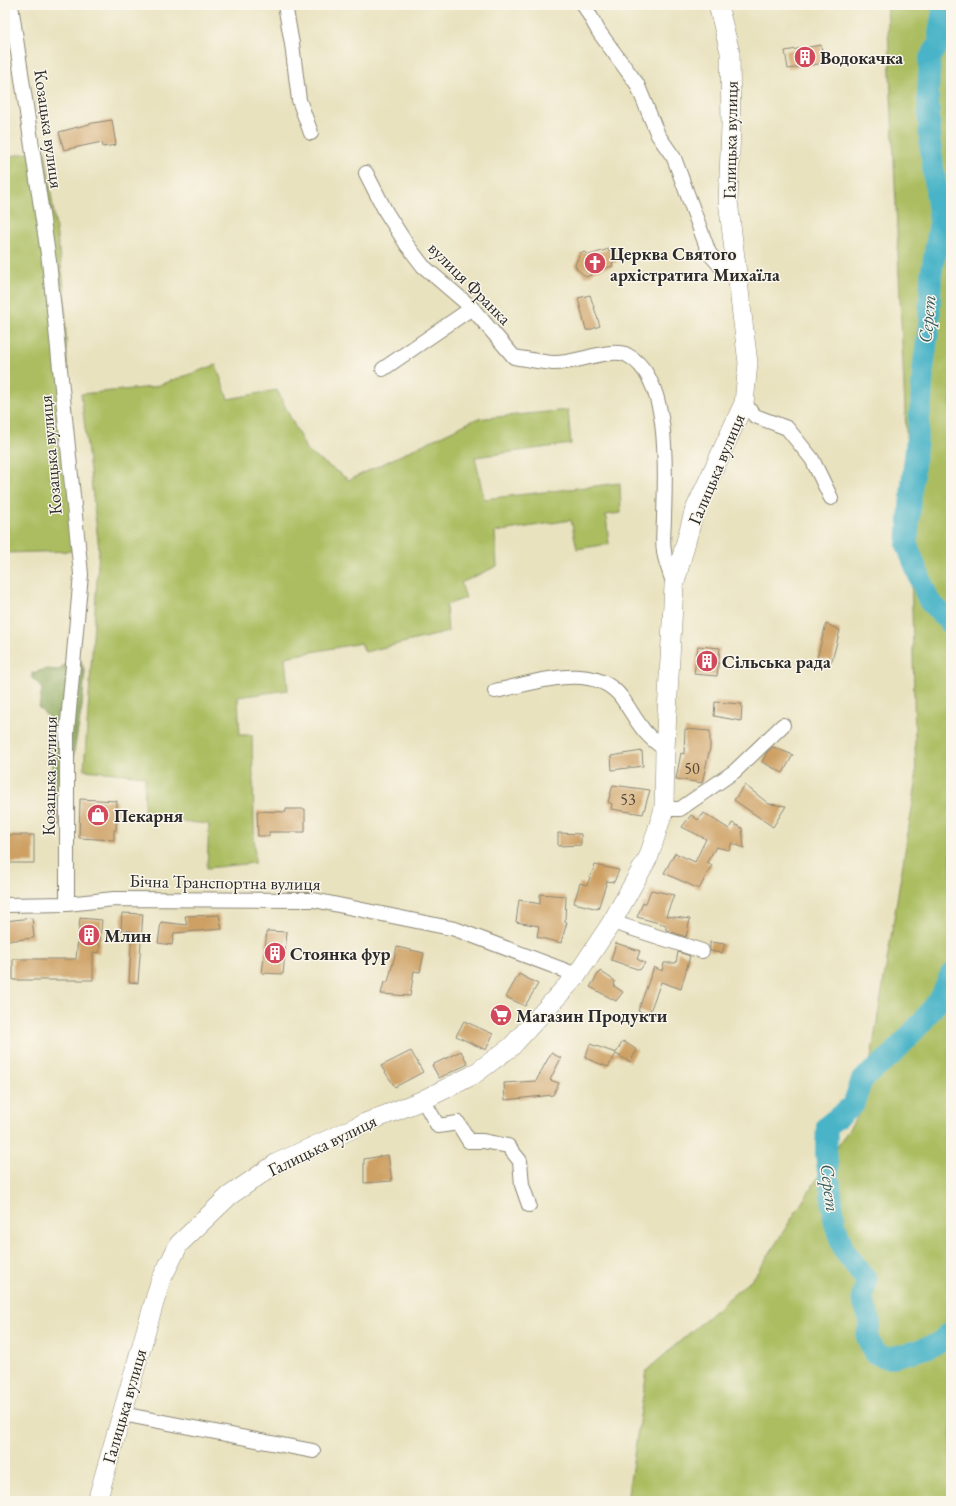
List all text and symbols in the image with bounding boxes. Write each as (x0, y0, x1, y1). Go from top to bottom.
building icon: Водокачка (792, 44, 818, 70)
place label: Водокачка (820, 46, 903, 69)
street label: Козацька вулиця (29, 68, 69, 190)
street label: Галицька вулиця (717, 81, 743, 199)
street label: вулиця Франка (423, 236, 517, 330)
place label: Церква Святого архістратига Михаїла (610, 242, 780, 286)
church icon: Церква Святого архістратига Михаїла (582, 250, 608, 276)
water label: Серет (912, 294, 942, 344)
street label: Козацька вулиця (33, 394, 67, 516)
street label: Галицька вулиця (682, 410, 750, 528)
building icon: Сільська рада (694, 648, 720, 674)
place label: Сільська рада (722, 650, 831, 673)
street label: Козацька вулиця (36, 716, 62, 836)
house number: 50 (684, 758, 700, 779)
house number: 53 (620, 789, 636, 810)
shop icon: Пекарня (85, 802, 111, 828)
place label: Пекарня (114, 804, 184, 827)
street label: Бічна Транспортна вулиця (129, 869, 321, 895)
building icon: Млин (76, 922, 102, 948)
place label: Млин (104, 924, 152, 947)
building icon: Стоянка фур (262, 940, 288, 966)
place label: Стоянка фур (290, 942, 391, 965)
supermarket icon: Магазин Продукти (488, 1002, 514, 1028)
place label: Магазин Продукти (516, 1004, 668, 1027)
street label: Галицька вулиця (264, 1109, 380, 1181)
water label: Серет (815, 1163, 845, 1213)
street label: Галицька вулиця (97, 1346, 151, 1466)

